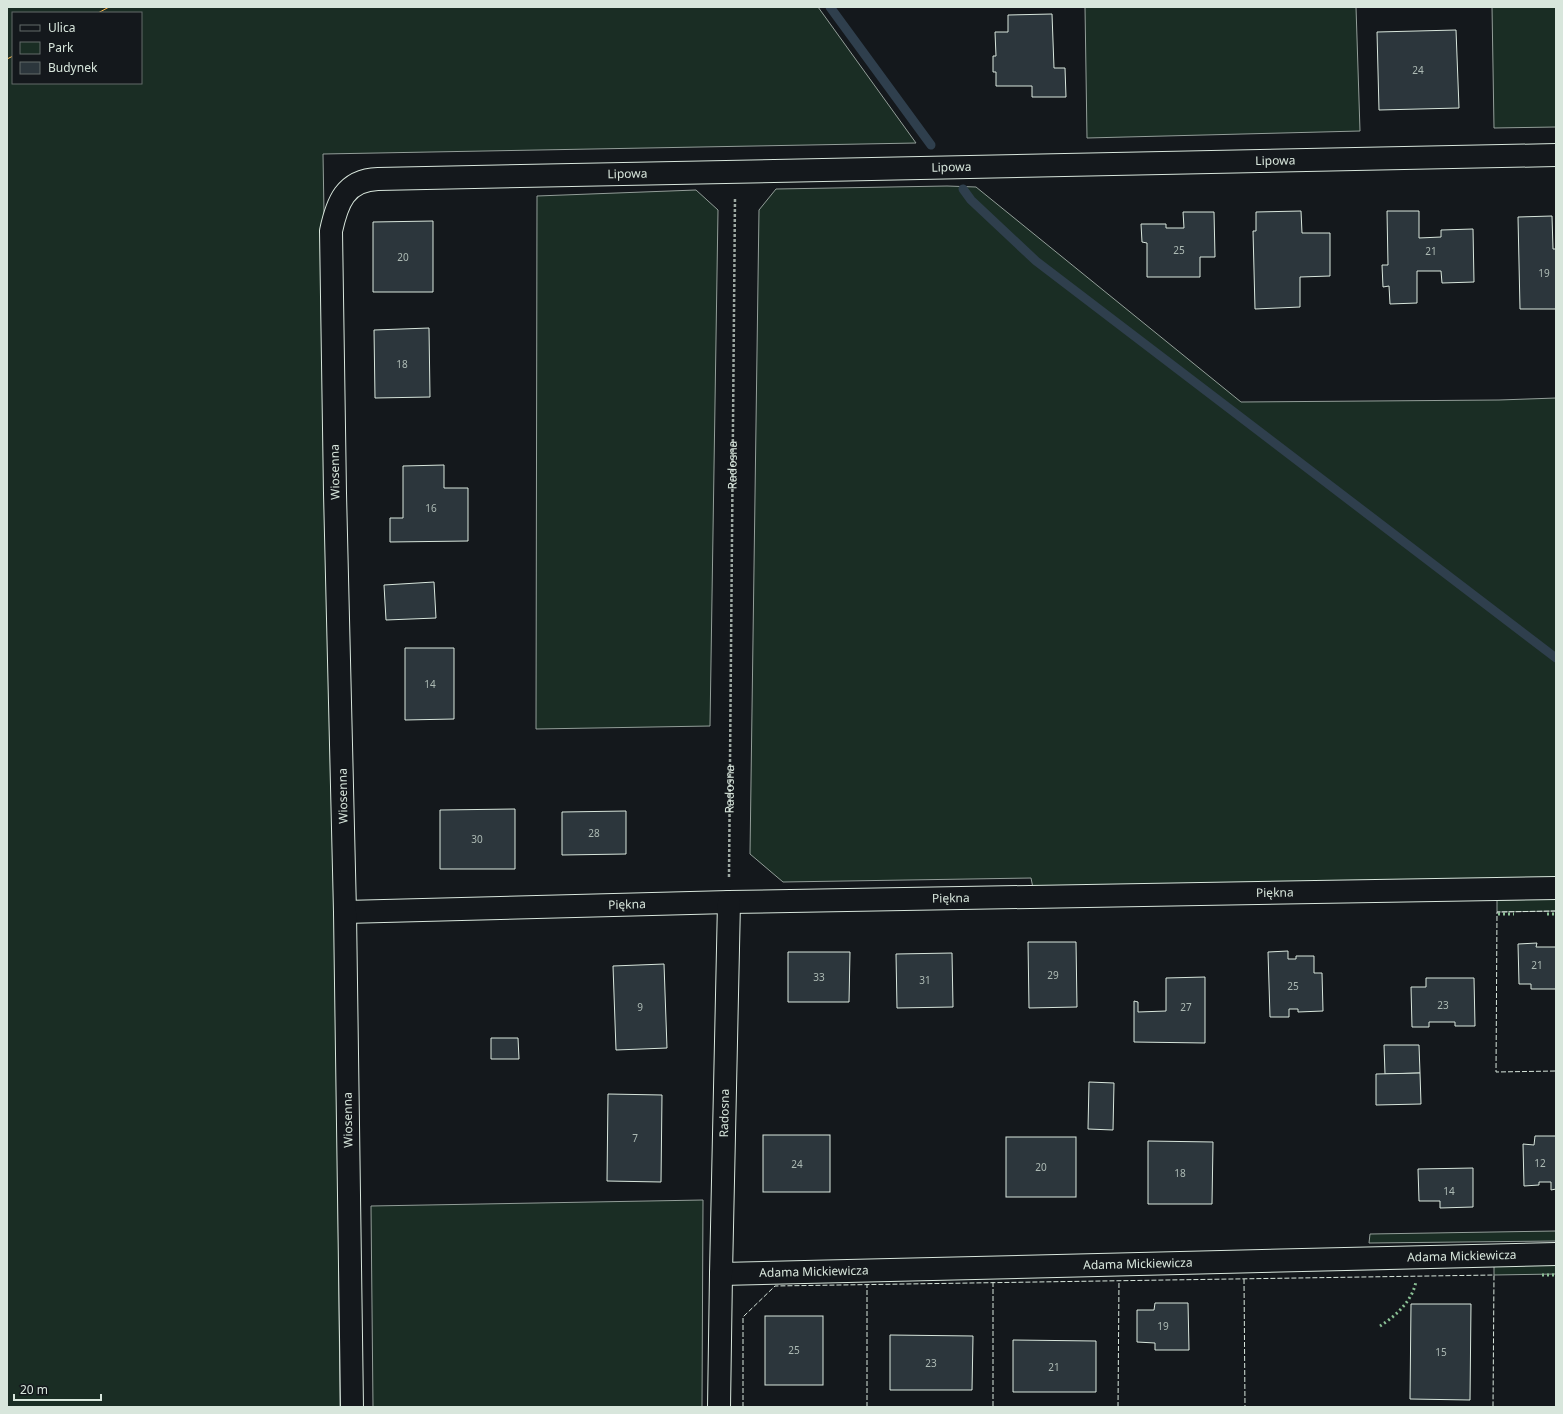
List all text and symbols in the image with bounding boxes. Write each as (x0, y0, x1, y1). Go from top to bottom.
legend (12, 12, 142, 84)
text: Ulica (48, 19, 75, 36)
text: Park (48, 39, 74, 56)
text: Budynek (48, 59, 98, 76)
house number: 24 (1412, 63, 1424, 77)
street label: Lipowa (1255, 151, 1295, 169)
street label: Lipowa (931, 158, 972, 176)
street label: Lipowa (607, 165, 648, 182)
house number: 25 (1173, 243, 1185, 257)
house number: 21 (1425, 244, 1437, 258)
house number: 20 (397, 250, 409, 264)
house number: 19 (1538, 266, 1550, 280)
house number: 18 (396, 357, 408, 371)
street label: Radosna (723, 441, 741, 489)
street label: Wiosenna (326, 444, 343, 500)
house number: 16 (425, 501, 437, 515)
house number: 14 (424, 677, 436, 691)
street label: Radosna (721, 765, 738, 813)
street label: Wiosenna (334, 768, 351, 824)
house number: 28 (588, 826, 600, 840)
house number: 30 (471, 832, 483, 846)
street label: Piękna (1256, 883, 1294, 901)
street label: Piękna (932, 889, 970, 907)
street label: Piękna (608, 895, 646, 913)
house number: 21 (1531, 958, 1543, 972)
house number: 29 (1047, 968, 1059, 982)
house number: 33 (813, 970, 825, 984)
house number: 31 (919, 973, 931, 987)
house number: 25 (1287, 979, 1299, 993)
house number: 23 (1437, 998, 1449, 1012)
house number: 9 (637, 1000, 643, 1014)
house number: 27 (1180, 1000, 1192, 1014)
street label: Radosna (715, 1088, 733, 1138)
street label: Wiosenna (339, 1092, 356, 1148)
house number: 7 (632, 1131, 638, 1145)
house number: 12 (1534, 1156, 1546, 1170)
house number: 24 (791, 1157, 803, 1171)
house number: 20 (1035, 1160, 1047, 1174)
house number: 18 (1174, 1166, 1186, 1180)
house number: 14 (1443, 1184, 1455, 1198)
street label: Adama Mickiewicza (1407, 1246, 1517, 1266)
street label: Adama Mickiewicza (1083, 1254, 1193, 1273)
street label: Adama Mickiewicza (759, 1261, 869, 1281)
house number: 19 (1157, 1319, 1169, 1333)
house number: 25 (788, 1343, 800, 1357)
house number: 15 (1435, 1345, 1447, 1359)
house number: 23 (925, 1356, 937, 1370)
house number: 21 (1048, 1360, 1060, 1374)
scale bar (14, 1376, 101, 1402)
text: 20 m (20, 1381, 48, 1398)

